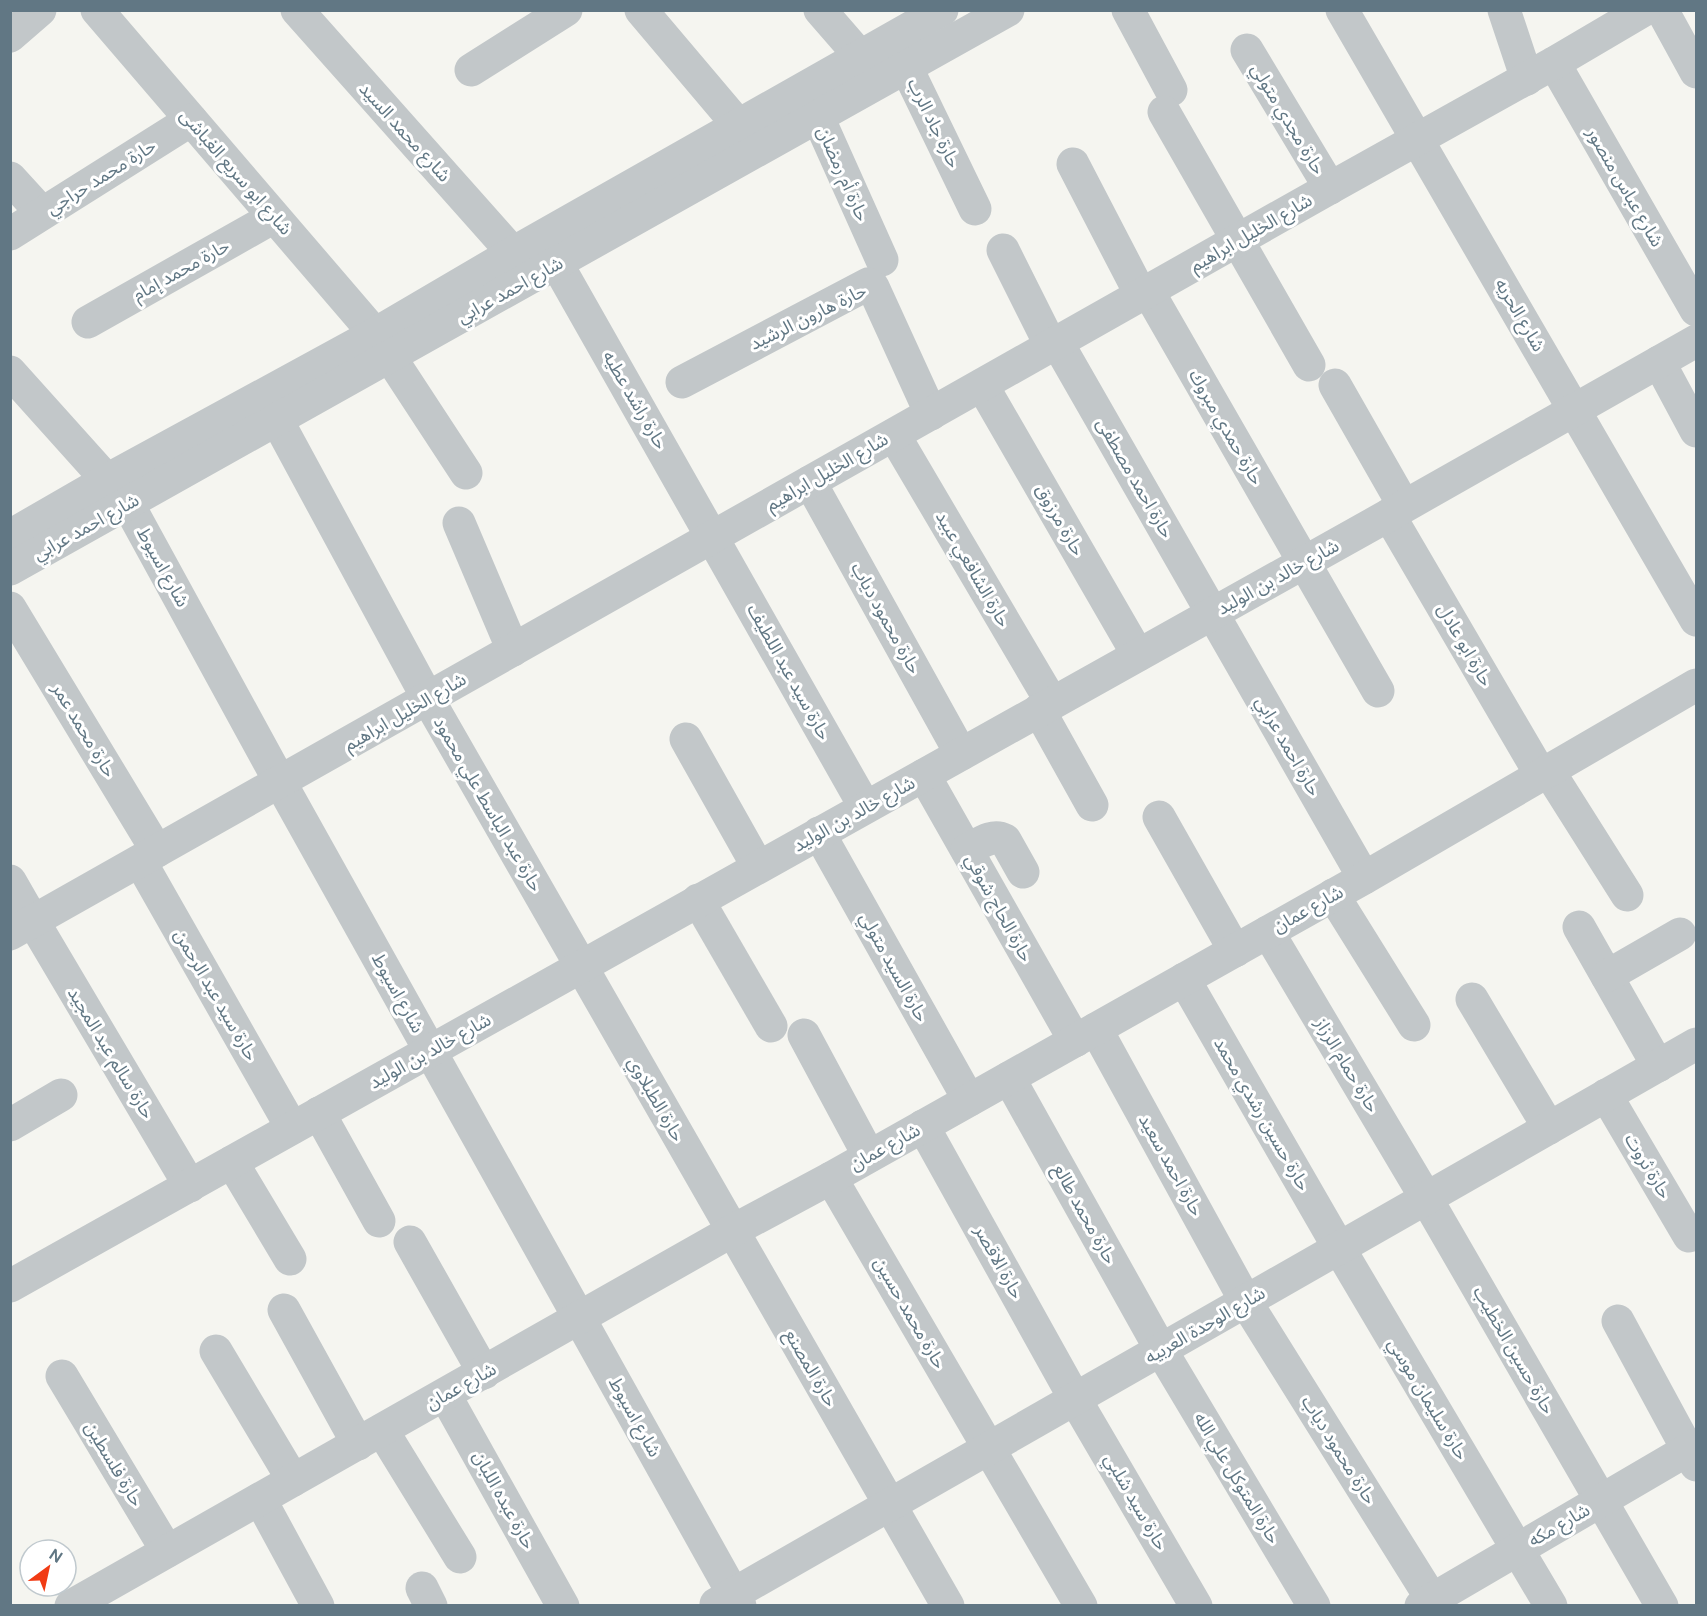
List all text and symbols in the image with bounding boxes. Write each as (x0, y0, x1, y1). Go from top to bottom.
street label: حارة مجدي متولي (1244, 59, 1331, 180)
street label: حارة جاد الرب (902, 74, 966, 172)
street label: شارع محمد السيد (352, 77, 456, 188)
street label: شارع ابو سريع الغباشى (173, 104, 297, 241)
street label: شارع عباس منصور (1579, 122, 1669, 252)
street label: حارة أم رمضان (810, 123, 875, 226)
street label: حارة محمد حراجي (42, 134, 161, 221)
street label: شارع الخليل ابراهيم (1185, 188, 1318, 280)
street label: حارة محمد إمام (128, 234, 235, 308)
street label: شارع احمد عرابي (453, 251, 568, 331)
street label: شارع الحريه (1488, 274, 1551, 357)
street label: حارة هارون الرشيد (746, 278, 870, 356)
street label: حارة راشد عطيه (597, 346, 673, 454)
street label: حارة حمدي مبروك (1182, 365, 1269, 490)
street label: حارة احمد مصطفى (1091, 414, 1179, 542)
street label: شارع الخليل ابراهيم (761, 427, 894, 519)
street label: حارة مرزوق (1030, 480, 1090, 560)
street label: شارع احمد عرابي (29, 488, 144, 568)
street label: حارة الشافعي عبيد (929, 507, 1016, 632)
street label: شارع اسيوط (130, 523, 195, 612)
street label: شارع خالد بن الوليد (1213, 534, 1344, 622)
street label: حارة محمود دياب (845, 558, 927, 678)
street label: حارة ابو عادل (1432, 599, 1498, 691)
street label: حارة سيد عبد اللطيف (742, 600, 836, 744)
street label: شارع الخليل ابراهيم (339, 667, 472, 759)
street label: حارة محمد عمر (46, 677, 122, 782)
street label: حارة احمد عرابي (1249, 692, 1326, 801)
street label: حارة عبد الباسط علي محمود (427, 712, 548, 897)
street label: شارع خالد بن الوليد (789, 771, 920, 859)
street label: حارة الحاج شوقي (958, 850, 1039, 967)
street label: شارع عمان (1269, 880, 1348, 940)
street label: حارة السيد متولي (853, 908, 934, 1027)
street label: حارة سيد عبد الرحمن (169, 925, 263, 1065)
street label: شارع اسيوط (365, 949, 430, 1038)
street label: حارة سالم عبد المجيد (61, 983, 160, 1124)
street label: شارع خالد بن الوليد (365, 1008, 496, 1096)
street label: حارة حمام الرزاز (1307, 1012, 1385, 1118)
street label: حارة حسين رشدي محمد (1207, 1033, 1316, 1196)
street label: حارة الطبلاوي (621, 1052, 690, 1146)
street label: حارة احمد سعيد (1133, 1110, 1209, 1220)
street label: شارع عمان (846, 1118, 925, 1178)
street label: حارة ثروت (1619, 1129, 1677, 1203)
street label: حارة محمد طالع (1046, 1160, 1122, 1269)
street label: حارة الاقصر (968, 1220, 1029, 1303)
street label: حارة محمد حسين (868, 1253, 952, 1373)
street label: شارع الوحدة العربيه (1141, 1281, 1270, 1371)
street label: حارة حسين الخطيب (1468, 1282, 1560, 1418)
street label: حارة المصنع (777, 1325, 843, 1412)
street label: حارة سليمان موسي (1381, 1334, 1474, 1465)
street label: شارع عمان (422, 1357, 501, 1417)
street label: شارع اسيوط (602, 1373, 667, 1462)
street label: حارة محمود دياب (1296, 1391, 1382, 1509)
street label: حارة المتوكل علي الله (1187, 1408, 1286, 1549)
street label: حارة فلسطين (79, 1417, 149, 1511)
street label: حارة عبده اللبان (467, 1447, 541, 1553)
street label: حارة سيد شلبي (1098, 1449, 1173, 1555)
street label: شارع مكه (1524, 1498, 1595, 1554)
north arrow (18, 1538, 78, 1598)
text: N (45, 1544, 67, 1568)

